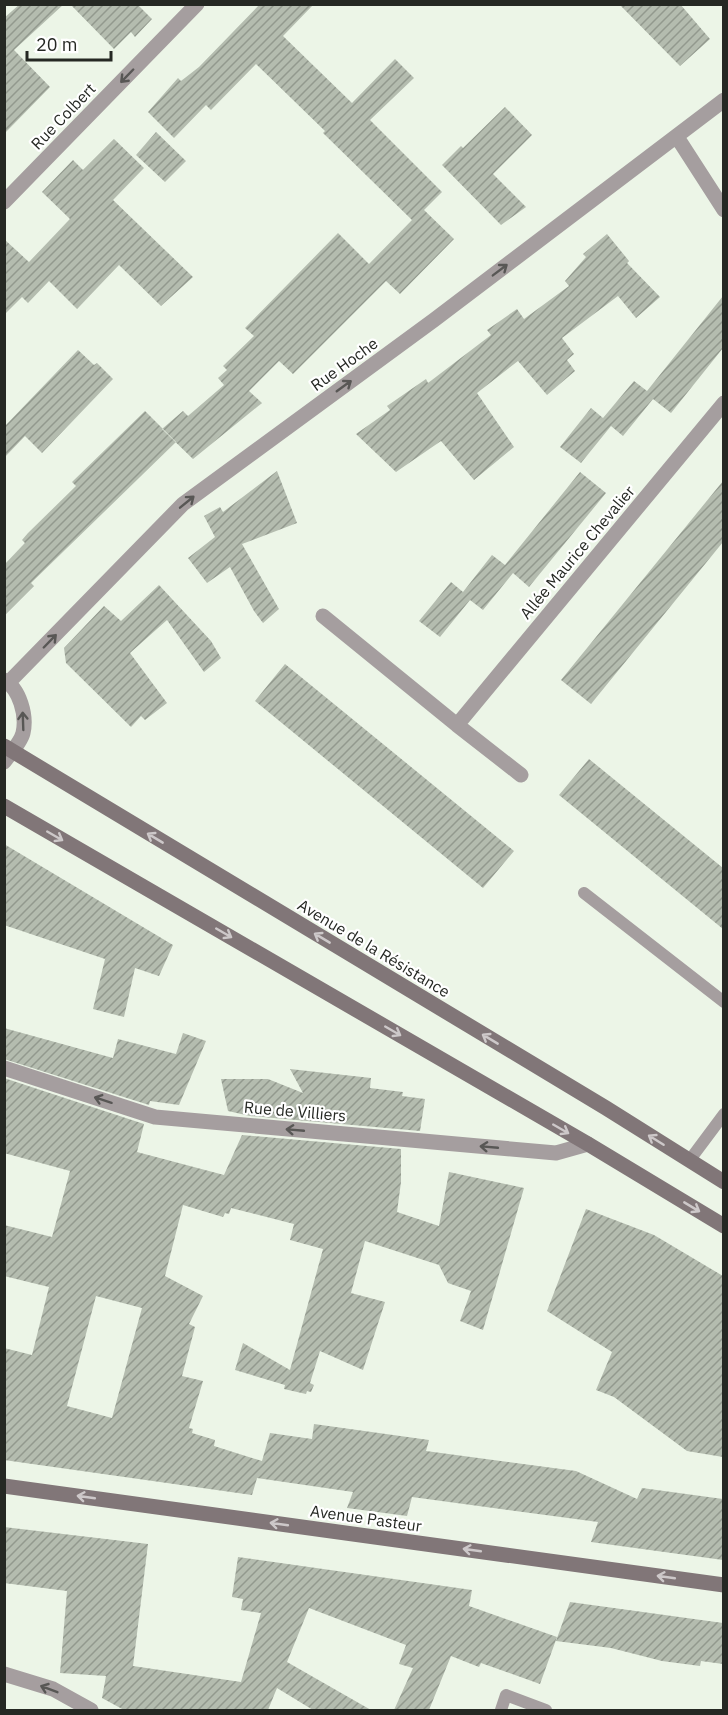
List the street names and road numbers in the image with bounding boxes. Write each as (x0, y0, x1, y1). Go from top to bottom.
street label: Rue Colbert (26, 79, 100, 153)
street label: Rue Hoche (307, 333, 382, 395)
street label: Allée Maurice Chevalier (515, 481, 639, 623)
street label: Avenue de la Résistance (294, 895, 454, 1001)
street label: Rue de Villiers (243, 1097, 347, 1125)
street label: Avenue Pasteur (309, 1500, 423, 1536)

